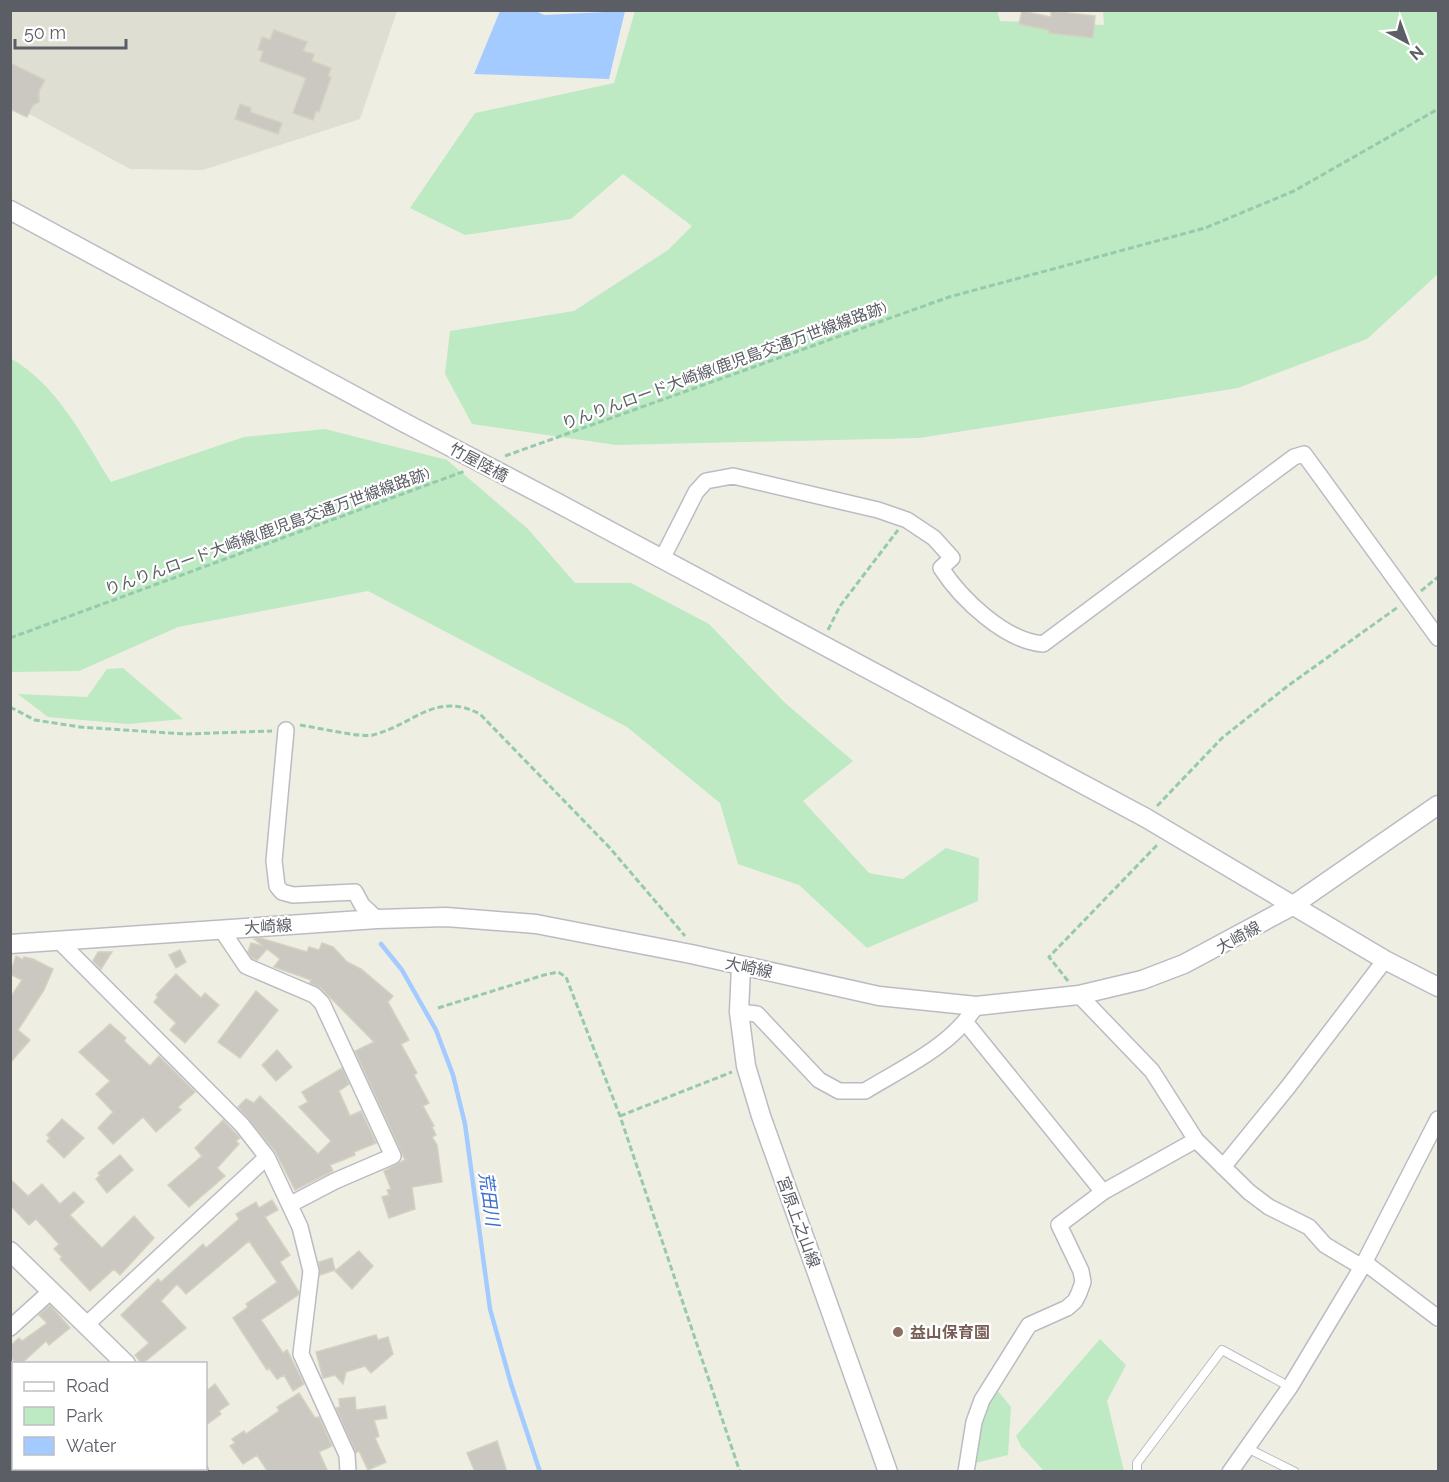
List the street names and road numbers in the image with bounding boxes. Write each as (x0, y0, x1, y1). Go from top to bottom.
street label: りんりんロード大崎線(鹿児島交通万世線線路跡) (559, 298, 889, 433)
street label: 竹屋陸橋 (446, 439, 511, 486)
street label: りんりんロード大崎線(鹿児島交通万世線線路跡) (102, 464, 432, 599)
street label: 大崎線 (243, 915, 293, 938)
street label: 大崎線 (1213, 917, 1264, 957)
street label: 大崎線 (723, 953, 774, 982)
street label: 宮原上之山線 (773, 1174, 824, 1271)

